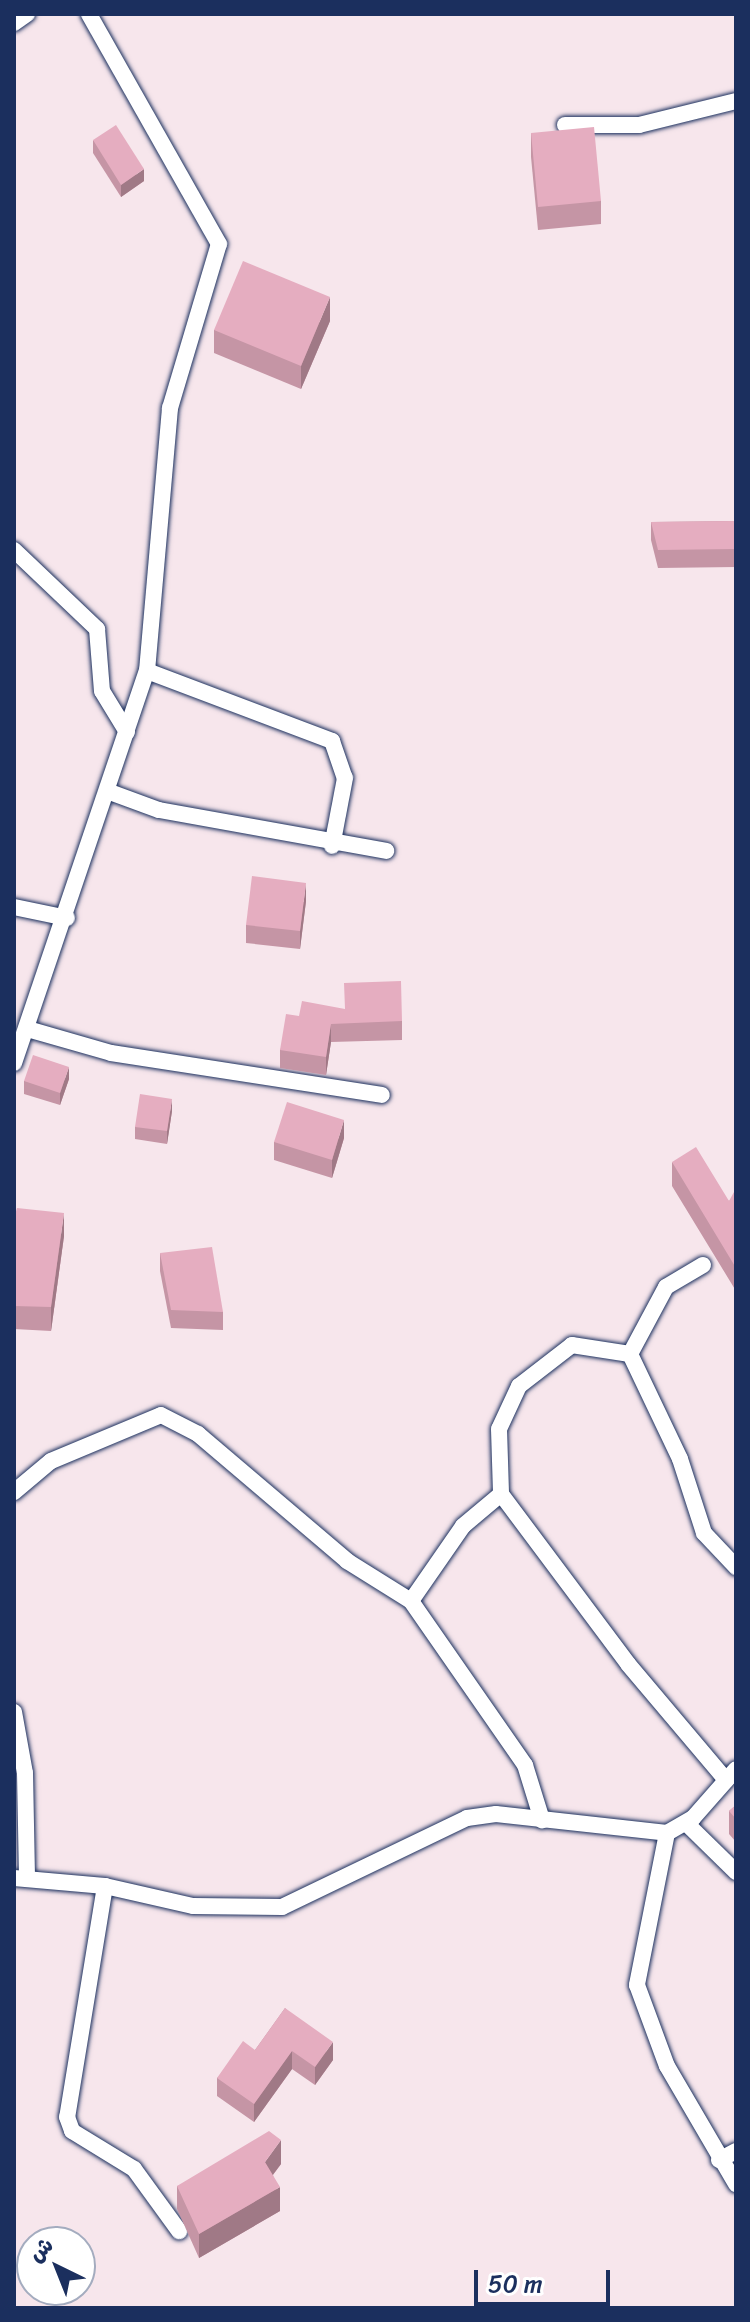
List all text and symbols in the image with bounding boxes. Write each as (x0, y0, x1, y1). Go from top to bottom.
north arrow (16, 2226, 96, 2306)
text: ش (18, 2227, 63, 2272)
scale bar (478, 2254, 614, 2304)
text: 50 m (488, 2263, 543, 2305)

